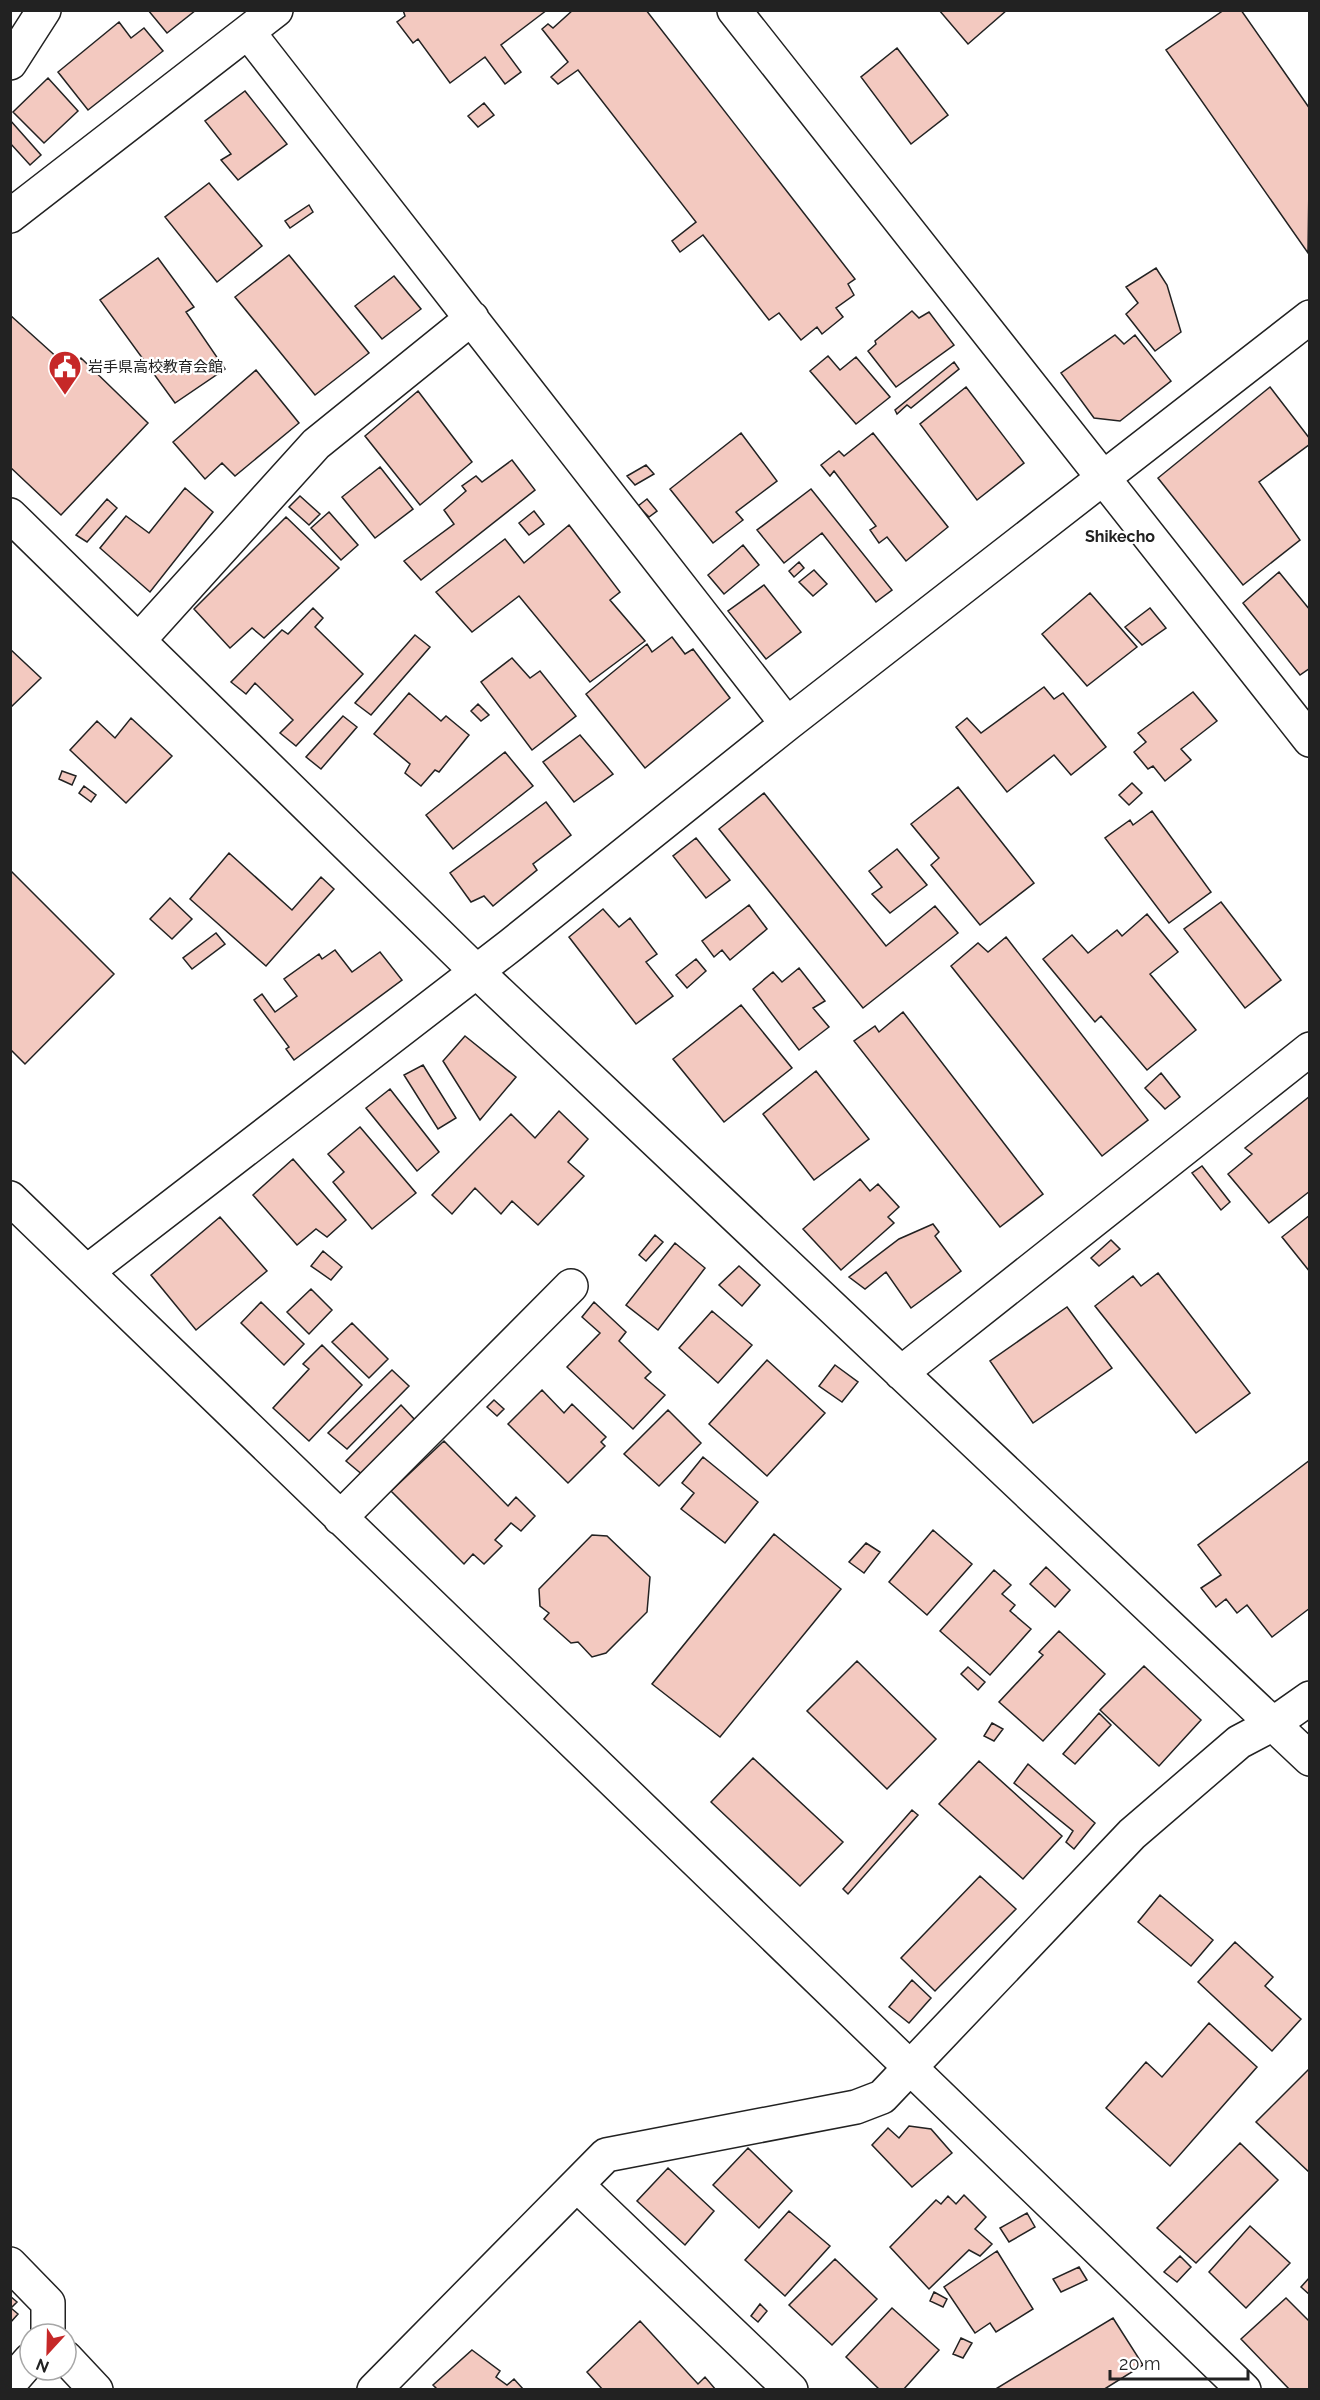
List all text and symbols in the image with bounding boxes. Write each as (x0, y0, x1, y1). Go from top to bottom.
public building icon: 岩手県高校教育会館 (47, 349, 83, 396)
place label: 岩手県高校教育会館 (88, 358, 223, 376)
district label: Shikecho (1085, 527, 1155, 546)
north arrow (18, 2322, 78, 2382)
scale bar (1110, 2343, 1248, 2381)
text: 20 m (1119, 2353, 1161, 2374)
text: N (33, 2354, 52, 2377)

